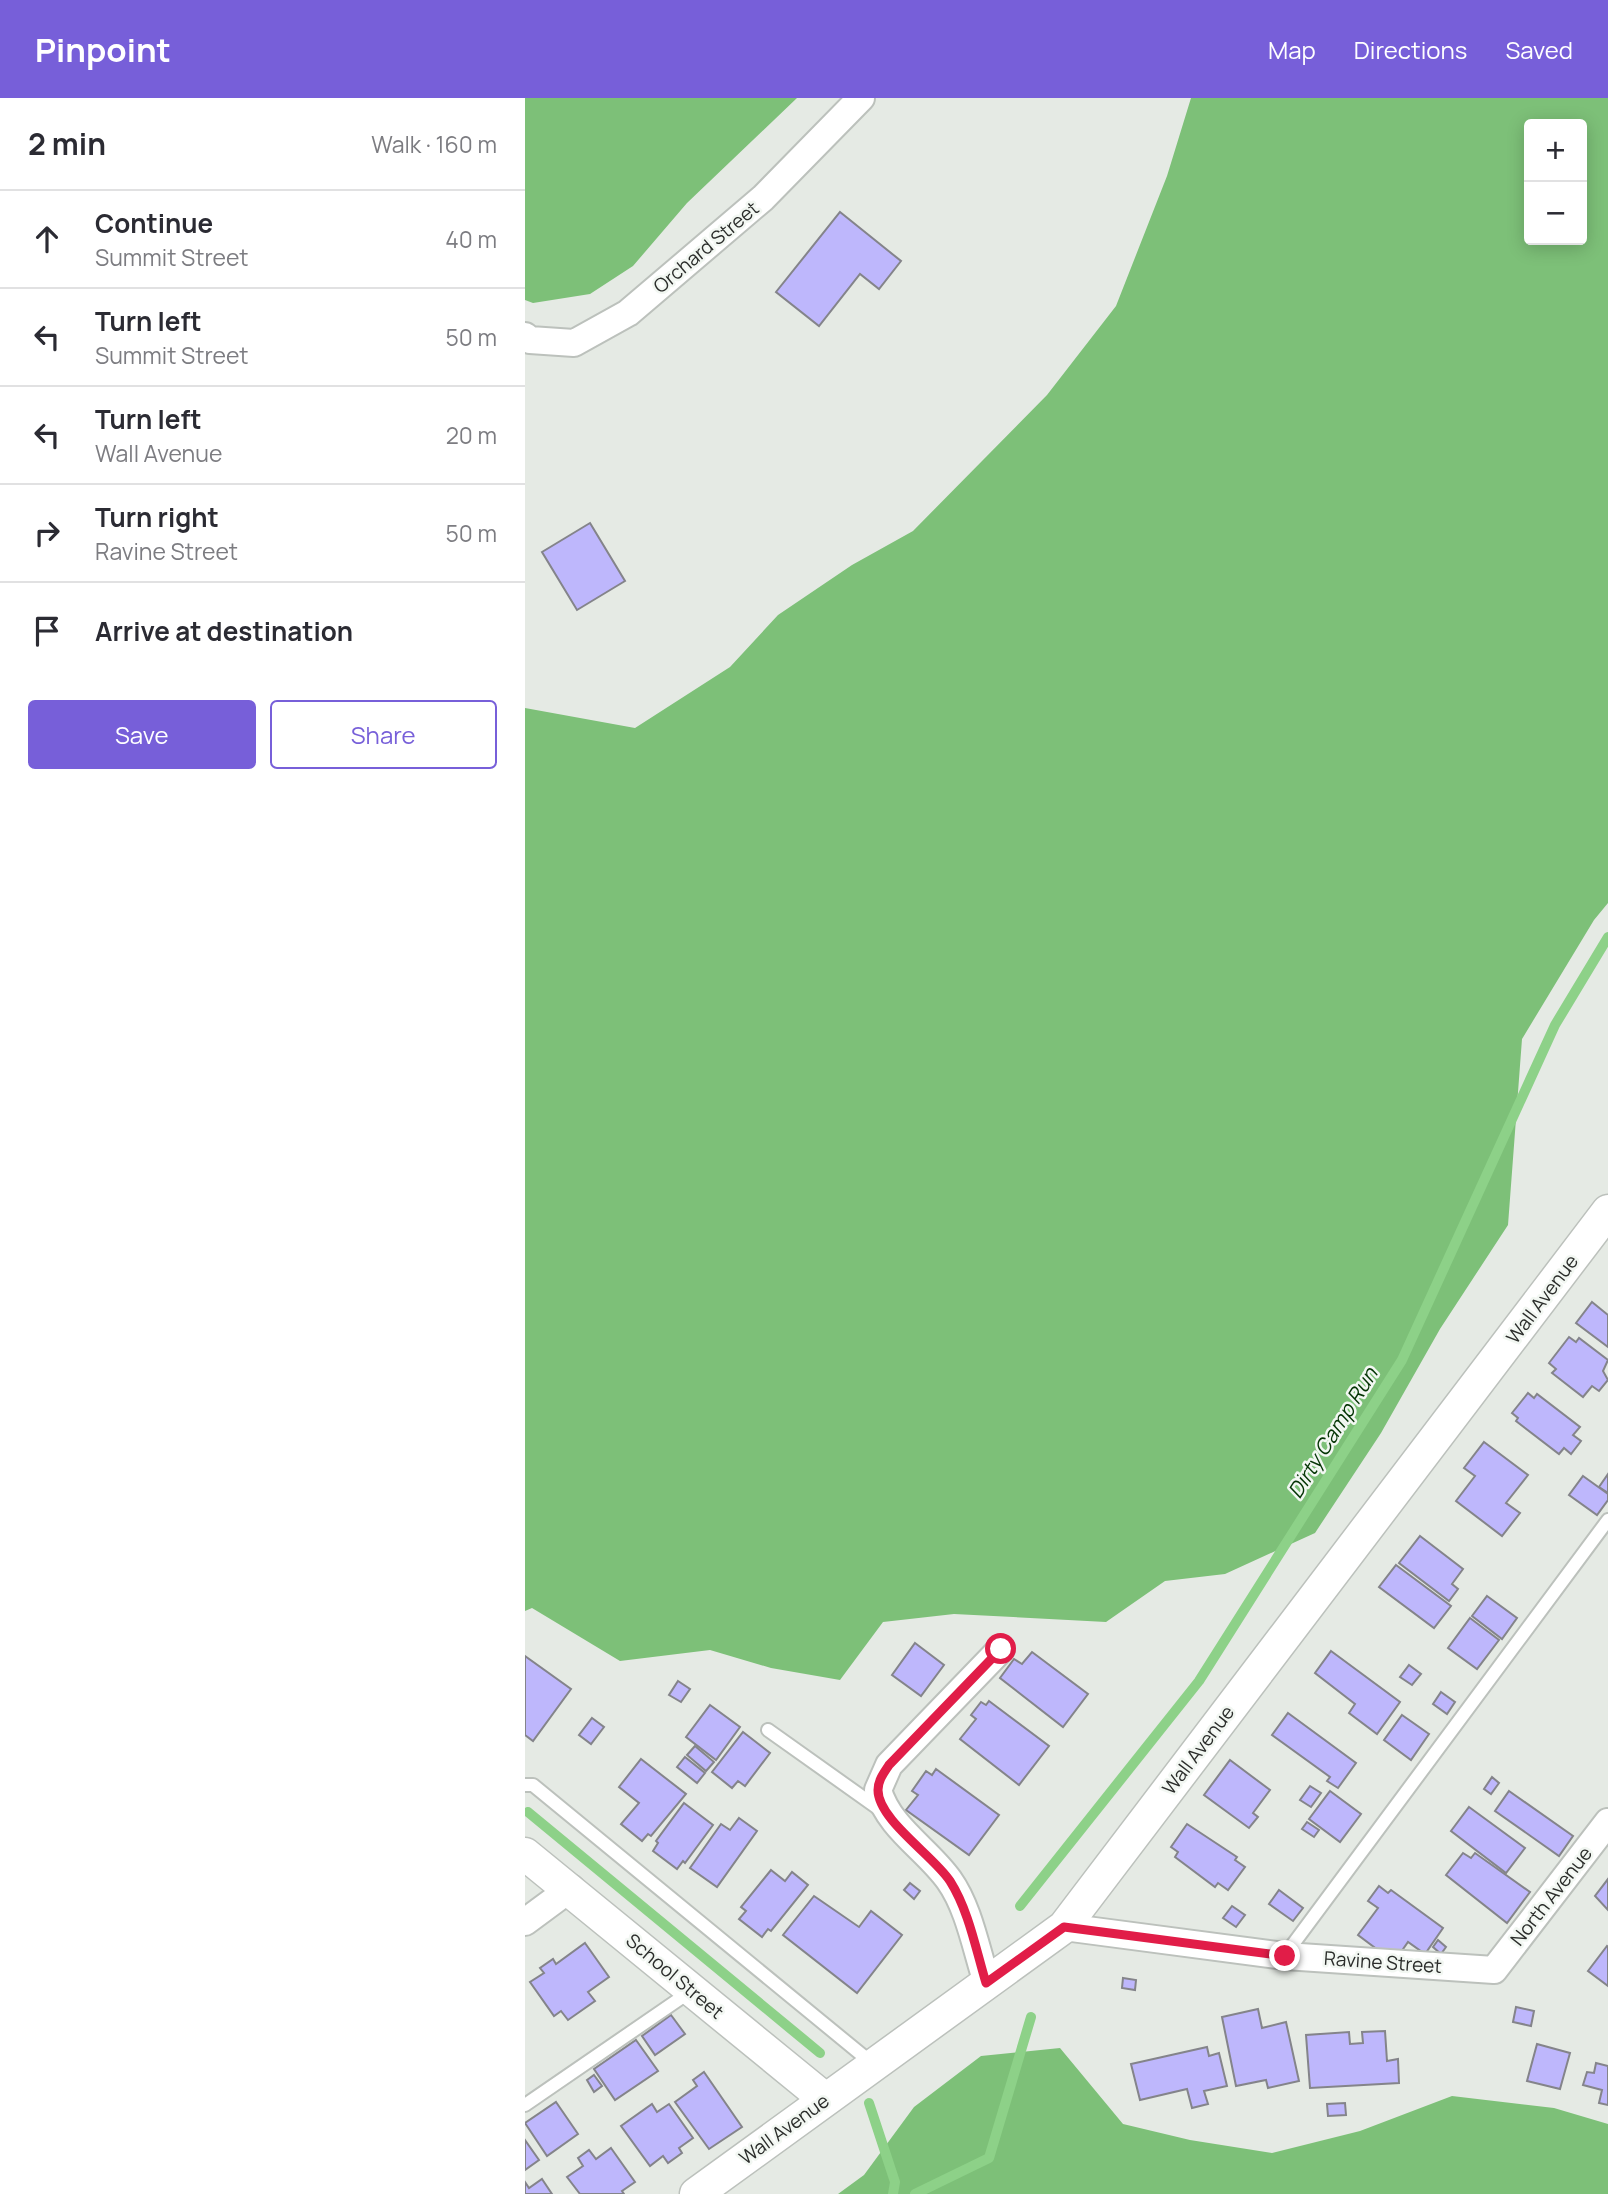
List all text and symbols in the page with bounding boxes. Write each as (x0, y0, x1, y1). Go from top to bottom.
text: Pinpoint (35, 27, 171, 72)
text: Map (1268, 33, 1316, 66)
text: Directions (1354, 33, 1467, 66)
text: Saved (1505, 33, 1573, 66)
map controls (1524, 119, 1587, 245)
button: + (1524, 119, 1587, 182)
text: 2 min (28, 123, 106, 164)
text: Walk · 160 m (371, 128, 497, 160)
button: − (1524, 182, 1587, 245)
street label: Orchard Street (648, 195, 764, 299)
text: Continue (95, 205, 213, 241)
icon: ahead (28, 220, 66, 258)
text: 40 m (445, 223, 497, 255)
text: Summit Street (95, 241, 249, 273)
text: Turn left (95, 303, 202, 339)
icon: left (28, 318, 66, 356)
text: 50 m (446, 321, 497, 353)
text: Summit Street (95, 339, 249, 371)
text: Turn left (95, 401, 202, 437)
icon: left (28, 416, 66, 454)
text: 20 m (446, 419, 497, 451)
text: Wall Avenue (95, 437, 222, 469)
text: Turn right (95, 499, 219, 535)
icon: right (28, 514, 66, 552)
text: 50 m (446, 517, 497, 549)
text: Ravine Street (95, 535, 238, 567)
icon: arrive (28, 612, 66, 650)
text: Arrive at destination (95, 613, 353, 649)
button: Save (28, 700, 256, 769)
button: Share (270, 700, 497, 769)
street label: Wall Avenue (1500, 1249, 1584, 1349)
water label: Dirty Camp Run (1281, 1360, 1384, 1503)
route start (985, 1633, 1016, 1664)
street label: Wall Avenue (1156, 1700, 1240, 1800)
street label: North Avenue (1504, 1841, 1598, 1951)
street label: School Street (621, 1927, 729, 2025)
route end (1269, 1940, 1300, 1971)
street label: Ravine Street (1323, 1945, 1443, 1979)
street label: Wall Avenue (734, 2088, 834, 2170)

